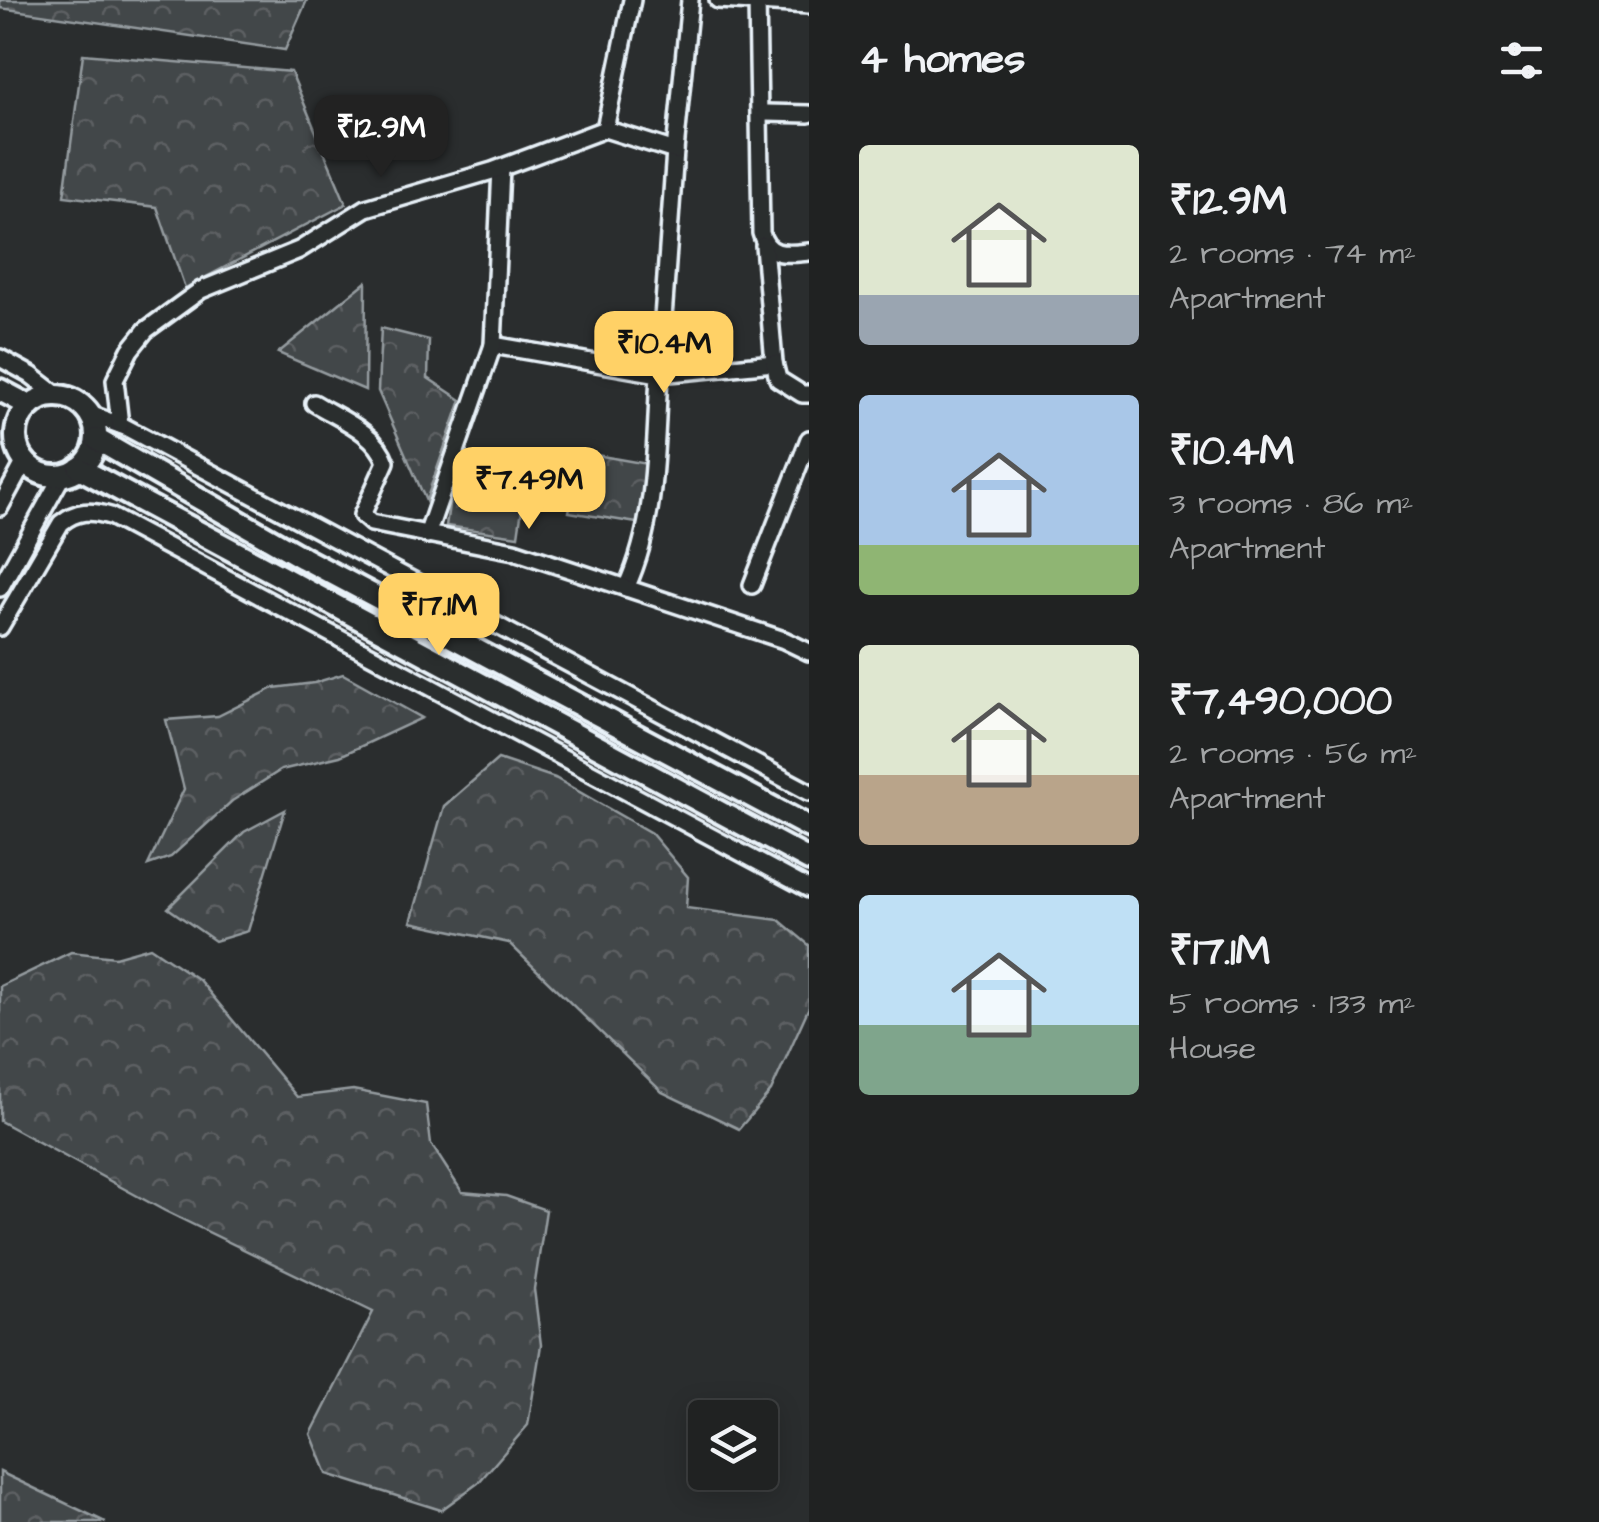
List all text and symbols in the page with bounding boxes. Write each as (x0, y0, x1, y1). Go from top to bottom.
text: 4 homes (859, 31, 1025, 89)
icon: filters (1494, 33, 1549, 88)
pin: ₹12.9M (300, 95, 462, 180)
text: ₹12.9M (336, 105, 426, 150)
text: ₹12.9M (1169, 173, 1287, 231)
icon: home (939, 185, 1059, 305)
text: 2 rooms · 74 m² (1169, 231, 1416, 276)
text: Apartment (1169, 276, 1325, 321)
pin: ₹10.4M (583, 311, 745, 396)
text: ₹10.4M (616, 321, 712, 366)
text: ₹10.4M (1169, 423, 1294, 481)
icon: home (939, 435, 1059, 555)
pin: ₹7.49M (448, 447, 610, 532)
text: ₹7.49M (475, 457, 583, 502)
text: 3 rooms · 86 m² (1169, 481, 1413, 526)
text: Apartment (1169, 526, 1325, 571)
pin: ₹17.1M (358, 573, 520, 658)
text: ₹17.1M (400, 583, 478, 628)
text: ₹7,490,000 (1169, 673, 1392, 731)
icon: home (939, 685, 1059, 805)
text: 2 rooms · 56 m² (1169, 731, 1417, 776)
text: Apartment (1169, 776, 1325, 821)
text: ₹17.1M (1169, 923, 1270, 981)
icon: home (939, 935, 1059, 1055)
text: 5 rooms · 133 m² (1169, 981, 1416, 1026)
text: House (1169, 1026, 1256, 1071)
map controls (688, 1400, 778, 1490)
button: layers (688, 1400, 778, 1490)

